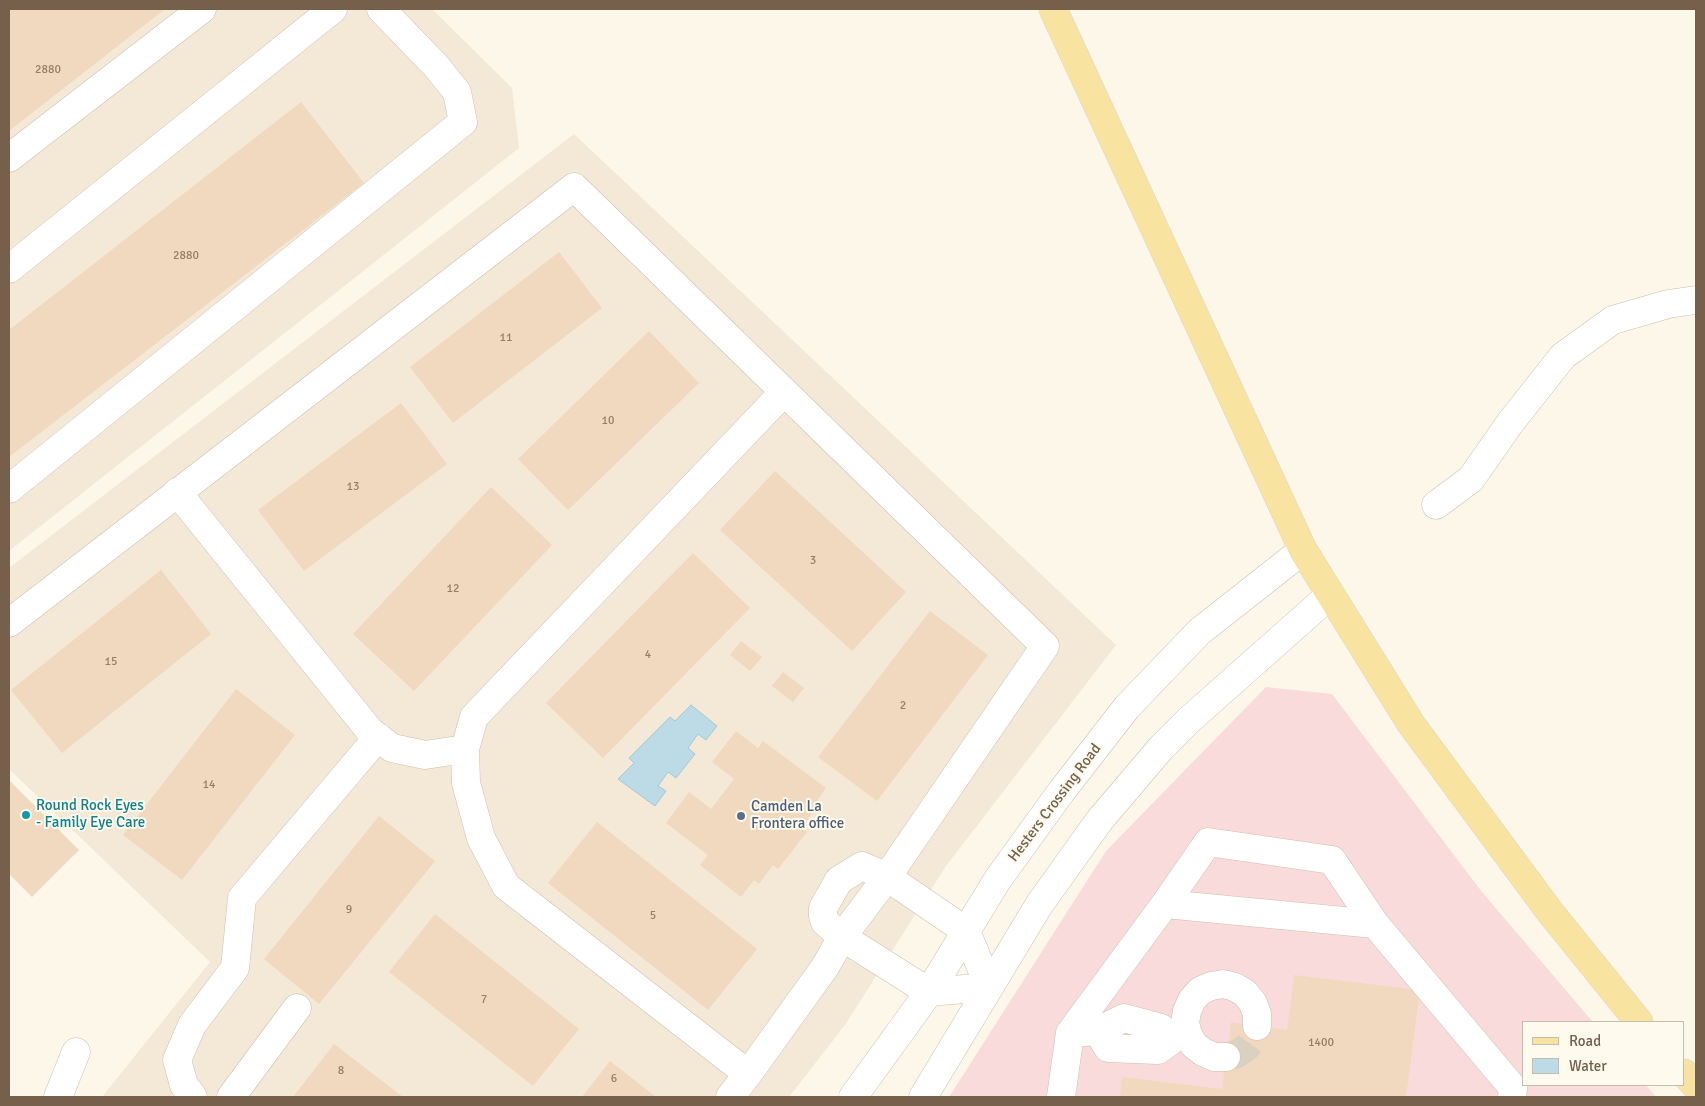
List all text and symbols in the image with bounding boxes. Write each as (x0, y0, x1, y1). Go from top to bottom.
house number: 2880 (35, 63, 61, 77)
house number: 2880 (173, 249, 199, 263)
house number: 11 (500, 331, 512, 345)
house number: 10 (602, 414, 614, 428)
house number: 13 (347, 480, 359, 494)
house number: 3 (810, 554, 816, 568)
house number: 12 (447, 582, 459, 596)
house number: 4 (645, 648, 651, 662)
house number: 15 (105, 655, 117, 669)
house number: 2 (900, 699, 906, 713)
street label: Hesters Crossing Road (1005, 740, 1105, 866)
house number: 14 (203, 778, 215, 792)
place label: Round Rock Eyes - Family Eye Care (36, 797, 145, 832)
place label: Camden La Frontera office (751, 798, 844, 833)
marker: Round Rock Eyes - Family Eye Care (20, 809, 32, 821)
marker: Camden La Frontera office (735, 810, 747, 822)
house number: 9 (346, 903, 352, 917)
house number: 5 (650, 909, 656, 923)
house number: 7 (481, 993, 487, 1007)
legend (1522, 1021, 1685, 1086)
text: Road (1569, 1032, 1601, 1050)
house number: 1400 (1308, 1036, 1334, 1050)
text: Water (1569, 1057, 1607, 1075)
house number: 8 (338, 1064, 344, 1078)
house number: 6 (611, 1072, 617, 1086)

